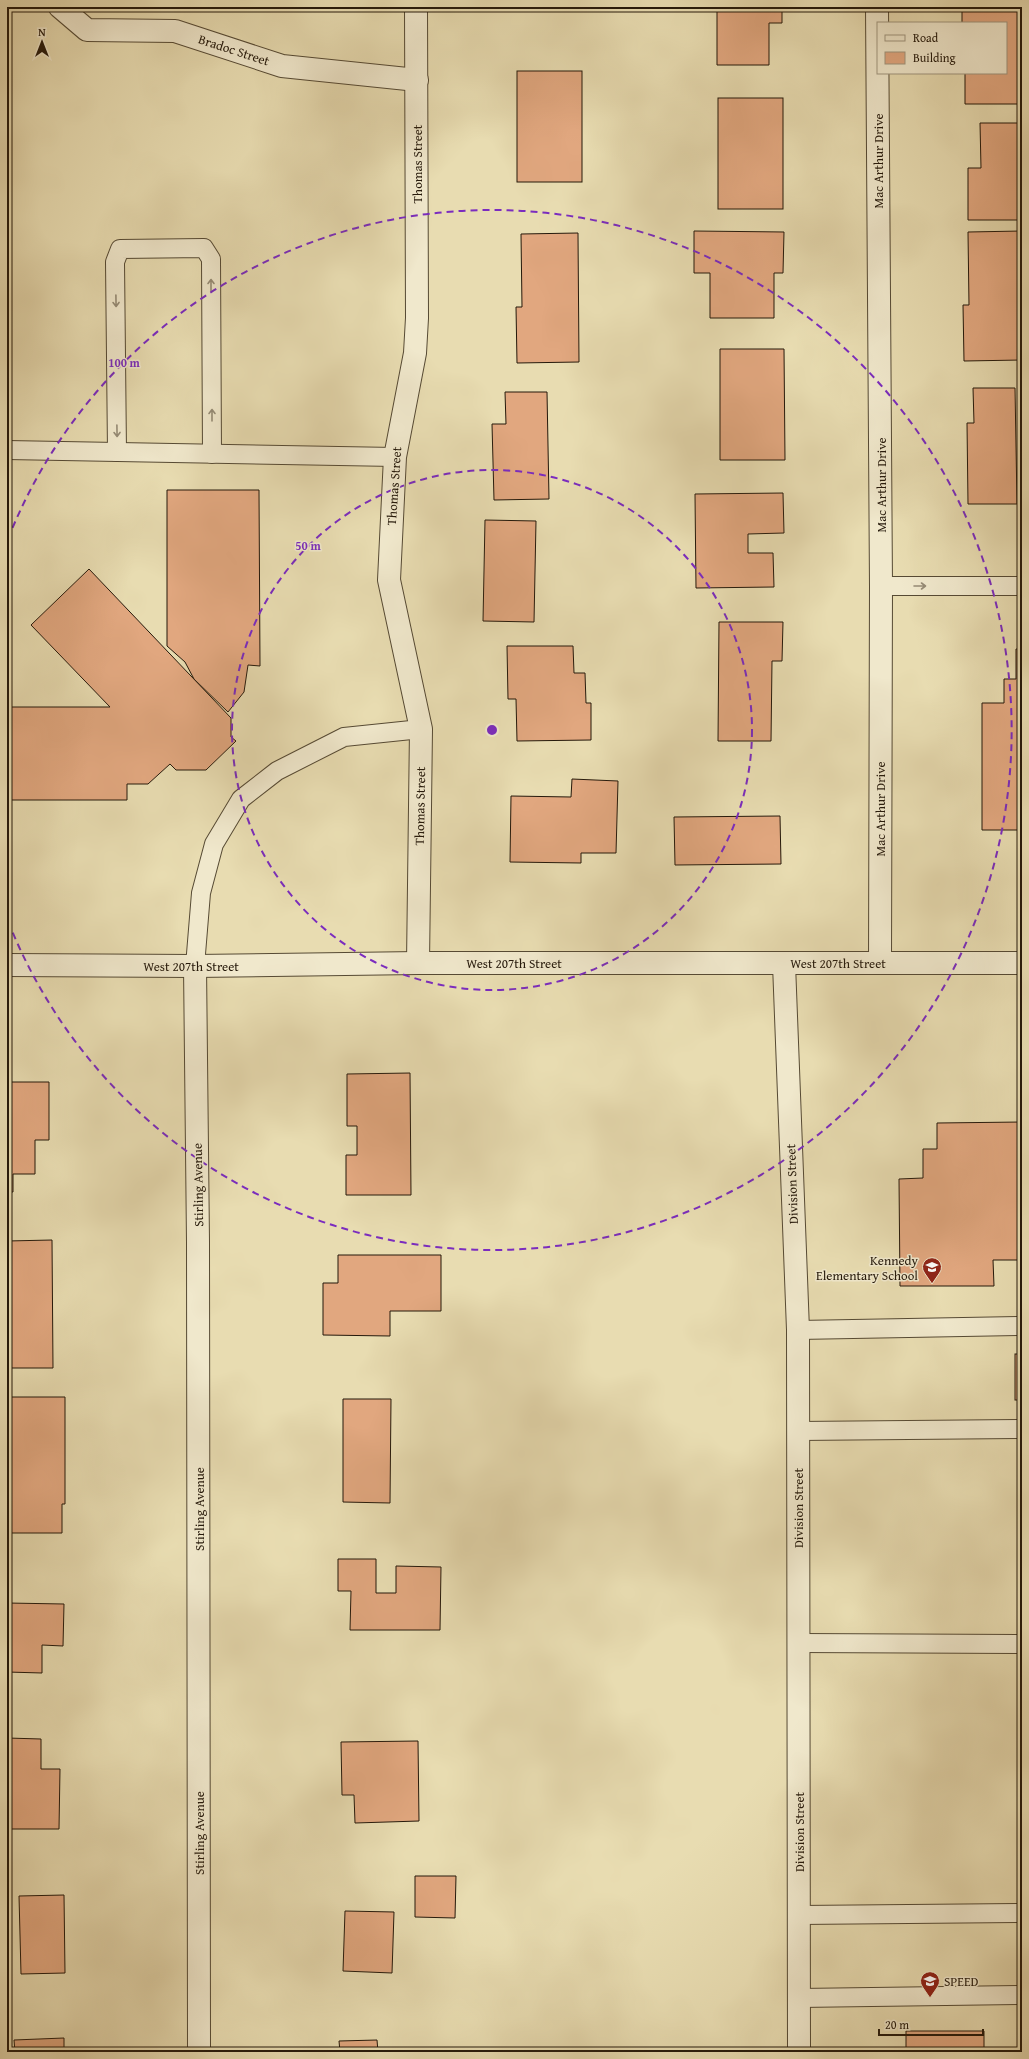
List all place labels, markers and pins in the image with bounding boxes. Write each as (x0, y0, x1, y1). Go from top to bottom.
centre of rings (485, 723, 499, 737)
place label: Kennedy Elementary School (816, 1251, 919, 1285)
school or university icon: Kennedy Elementary School (921, 1256, 943, 1284)
school or university icon: SPEED (919, 1970, 941, 1998)
place label: SPEED (944, 1972, 978, 1991)

